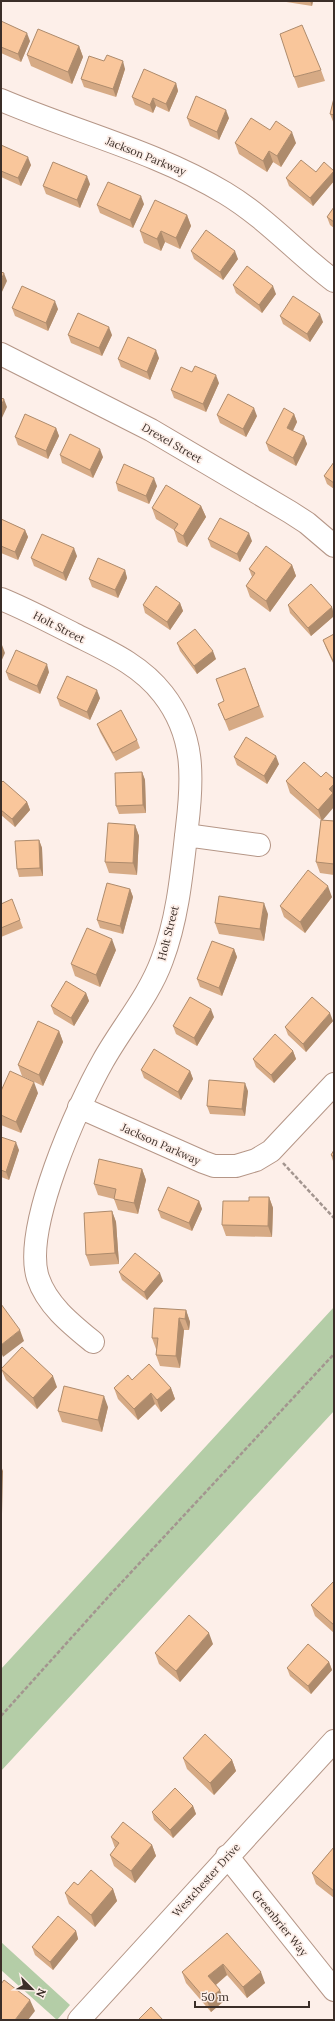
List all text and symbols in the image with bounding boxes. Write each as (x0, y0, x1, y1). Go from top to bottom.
street label: Jackson Parkway (103, 133, 188, 179)
street label: Drexel Street (139, 420, 205, 466)
street label: Holt Street (31, 608, 88, 646)
street label: Holt Street (154, 903, 182, 962)
street label: Jackson Parkway (118, 1120, 203, 1168)
street label: Westchester Drive (169, 1840, 243, 1920)
street label: Greenbrier Way (249, 1887, 311, 1959)
north arrow (12, 1969, 52, 2009)
scale bar (195, 1983, 309, 2009)
text: N (33, 1986, 49, 2000)
text: 50 m (201, 1989, 229, 2004)

